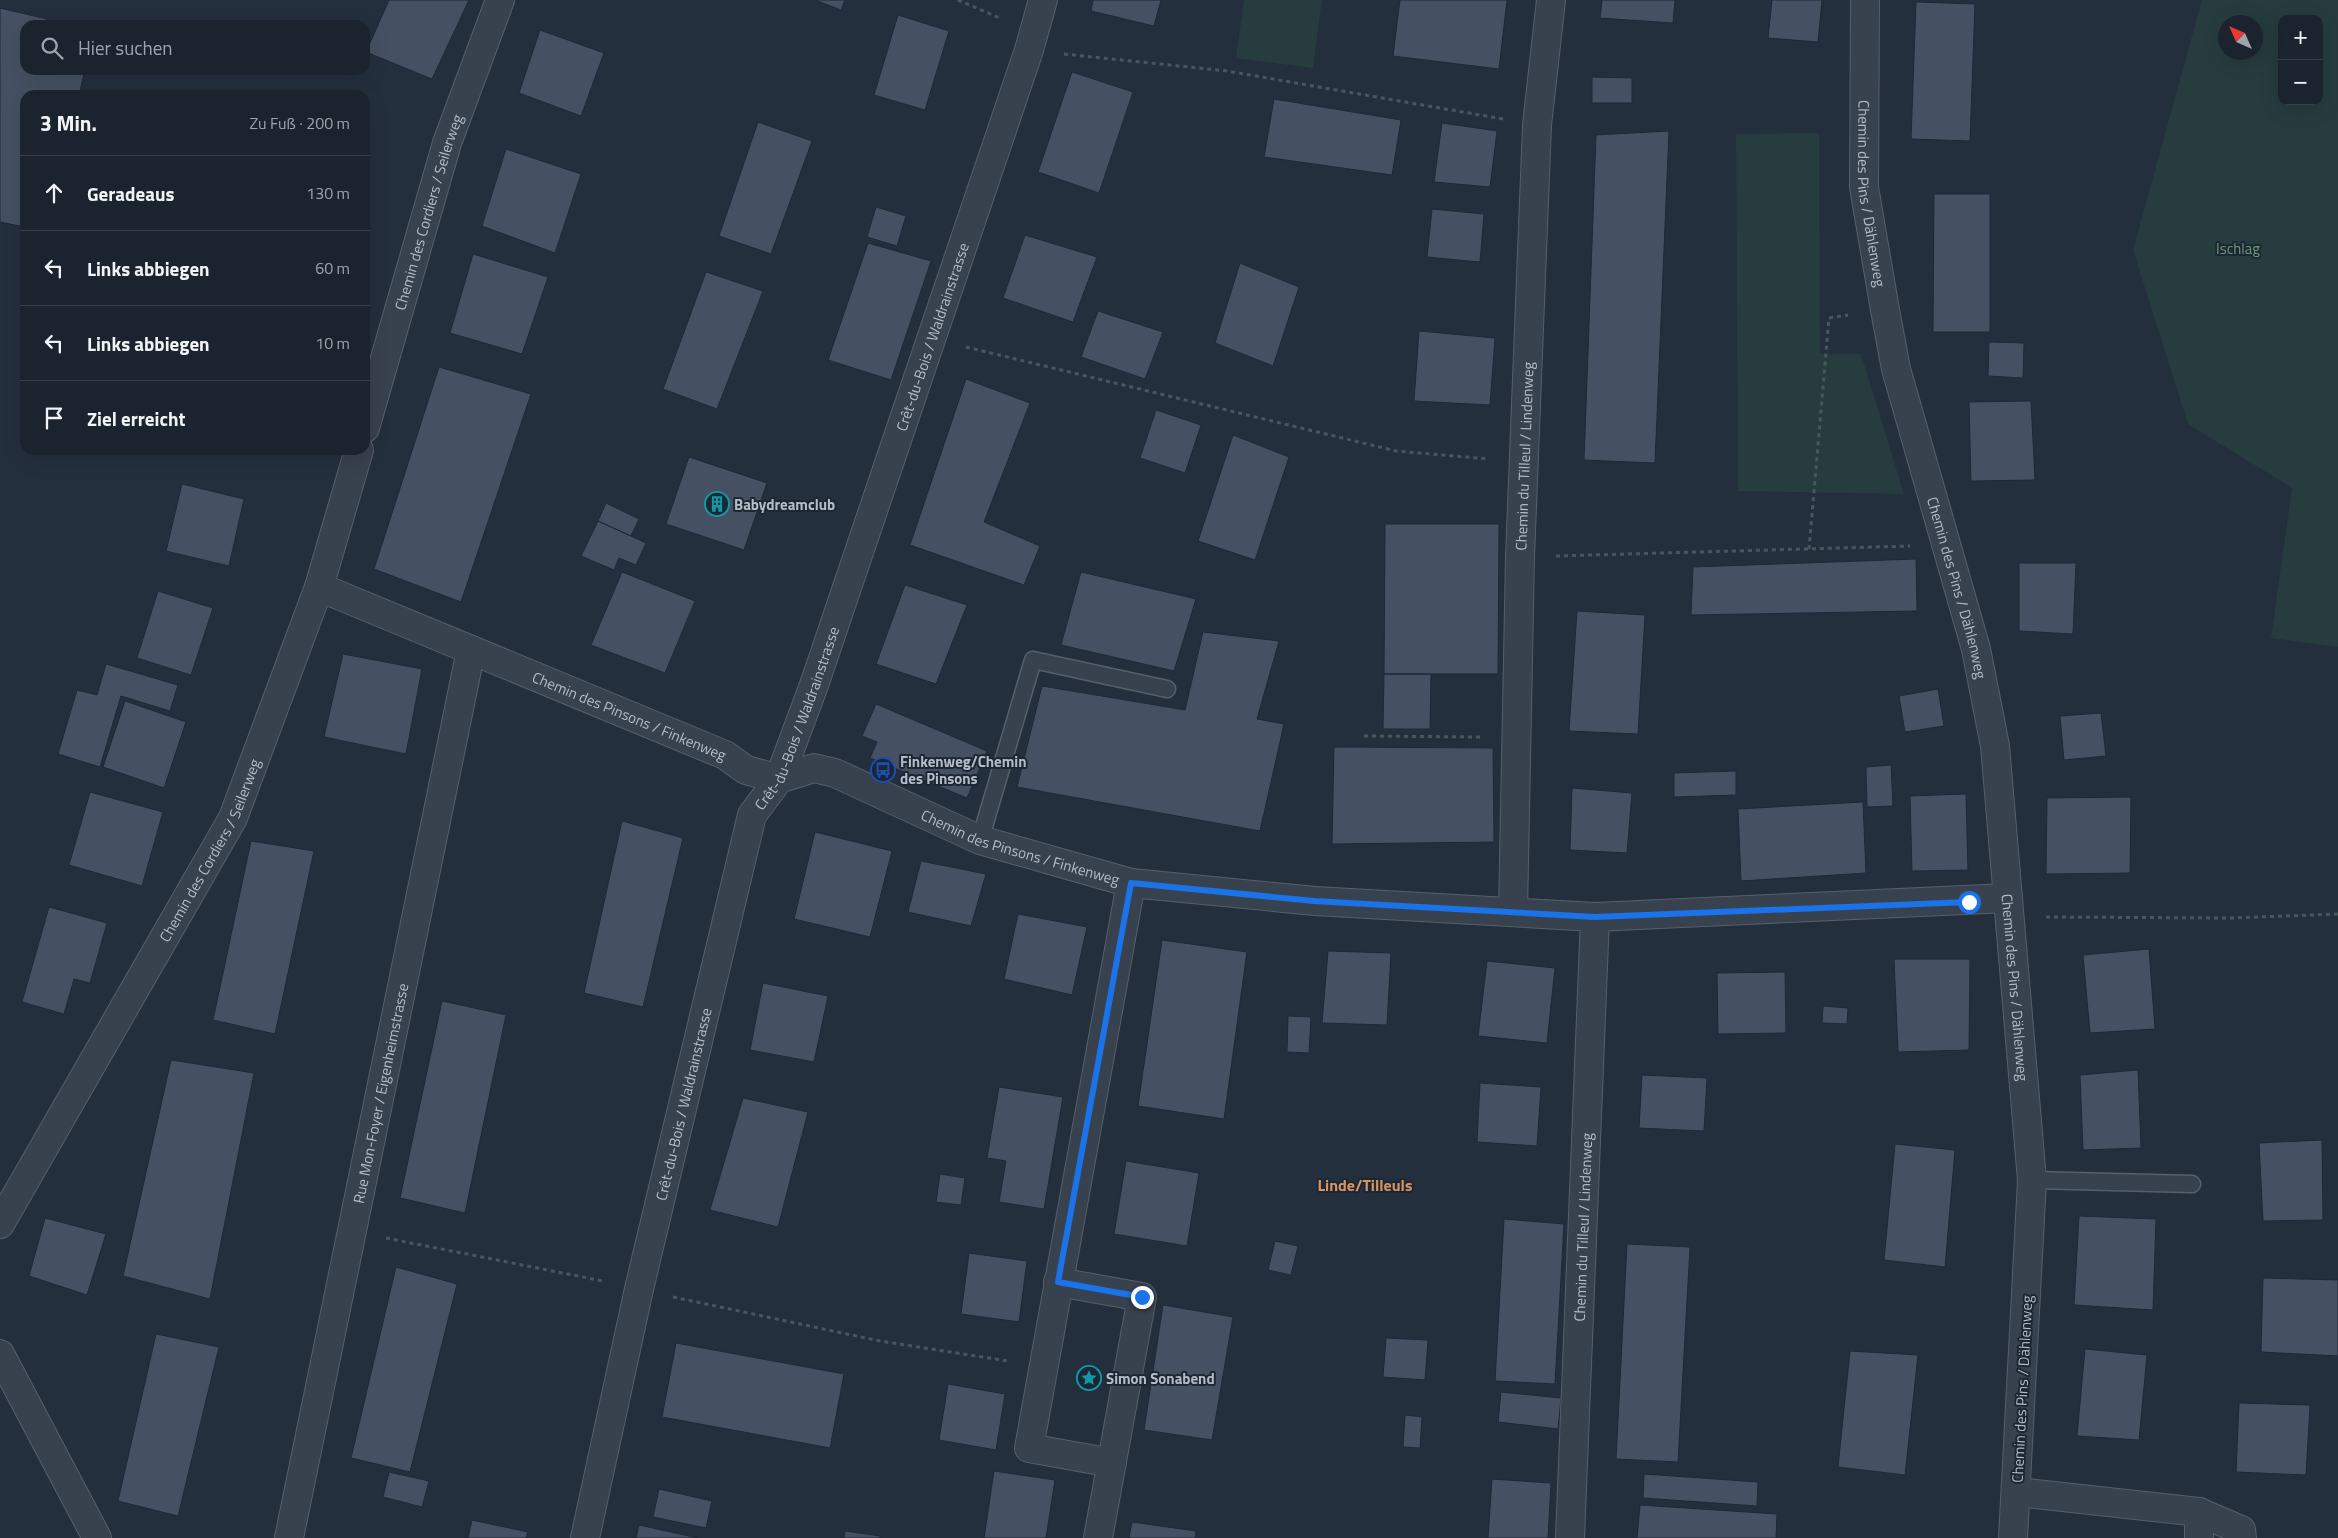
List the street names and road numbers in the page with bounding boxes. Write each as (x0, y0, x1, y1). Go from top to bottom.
street label: Chemin des Pins / Dählenweg (1852, 100, 1892, 289)
street label: Chemin des Cordiers / Seilerweg (388, 110, 468, 313)
street label: Crêt-du-Bois / Waldrainstrasse (889, 240, 974, 434)
street label: Chemin du Tilleul / Lindenweg (1509, 361, 1539, 551)
street label: Chemin des Pins / Dählenweg (1922, 494, 1993, 681)
street label: Crêt-du-Bois / Waldrainstrasse (748, 623, 845, 815)
street label: Chemin des Pinsons / Finkenweg (529, 665, 730, 766)
street label: Chemin des Cordiers / Seilerweg (153, 755, 266, 946)
street label: Chemin des Pinsons / Finkenweg (917, 803, 1123, 891)
street label: Chemin des Pins / Dählenweg (1996, 893, 2035, 1082)
street label: Rue Mon-Foyer / Eigenheimstrasse (346, 981, 414, 1205)
street label: Crêt-du-Bois / Waldrainstrasse (649, 1005, 717, 1203)
street label: Chemin du Tilleul / Lindenweg (1567, 1132, 1598, 1322)
street label: Chemin des Pins / Dählenweg (2006, 1294, 2038, 1483)

